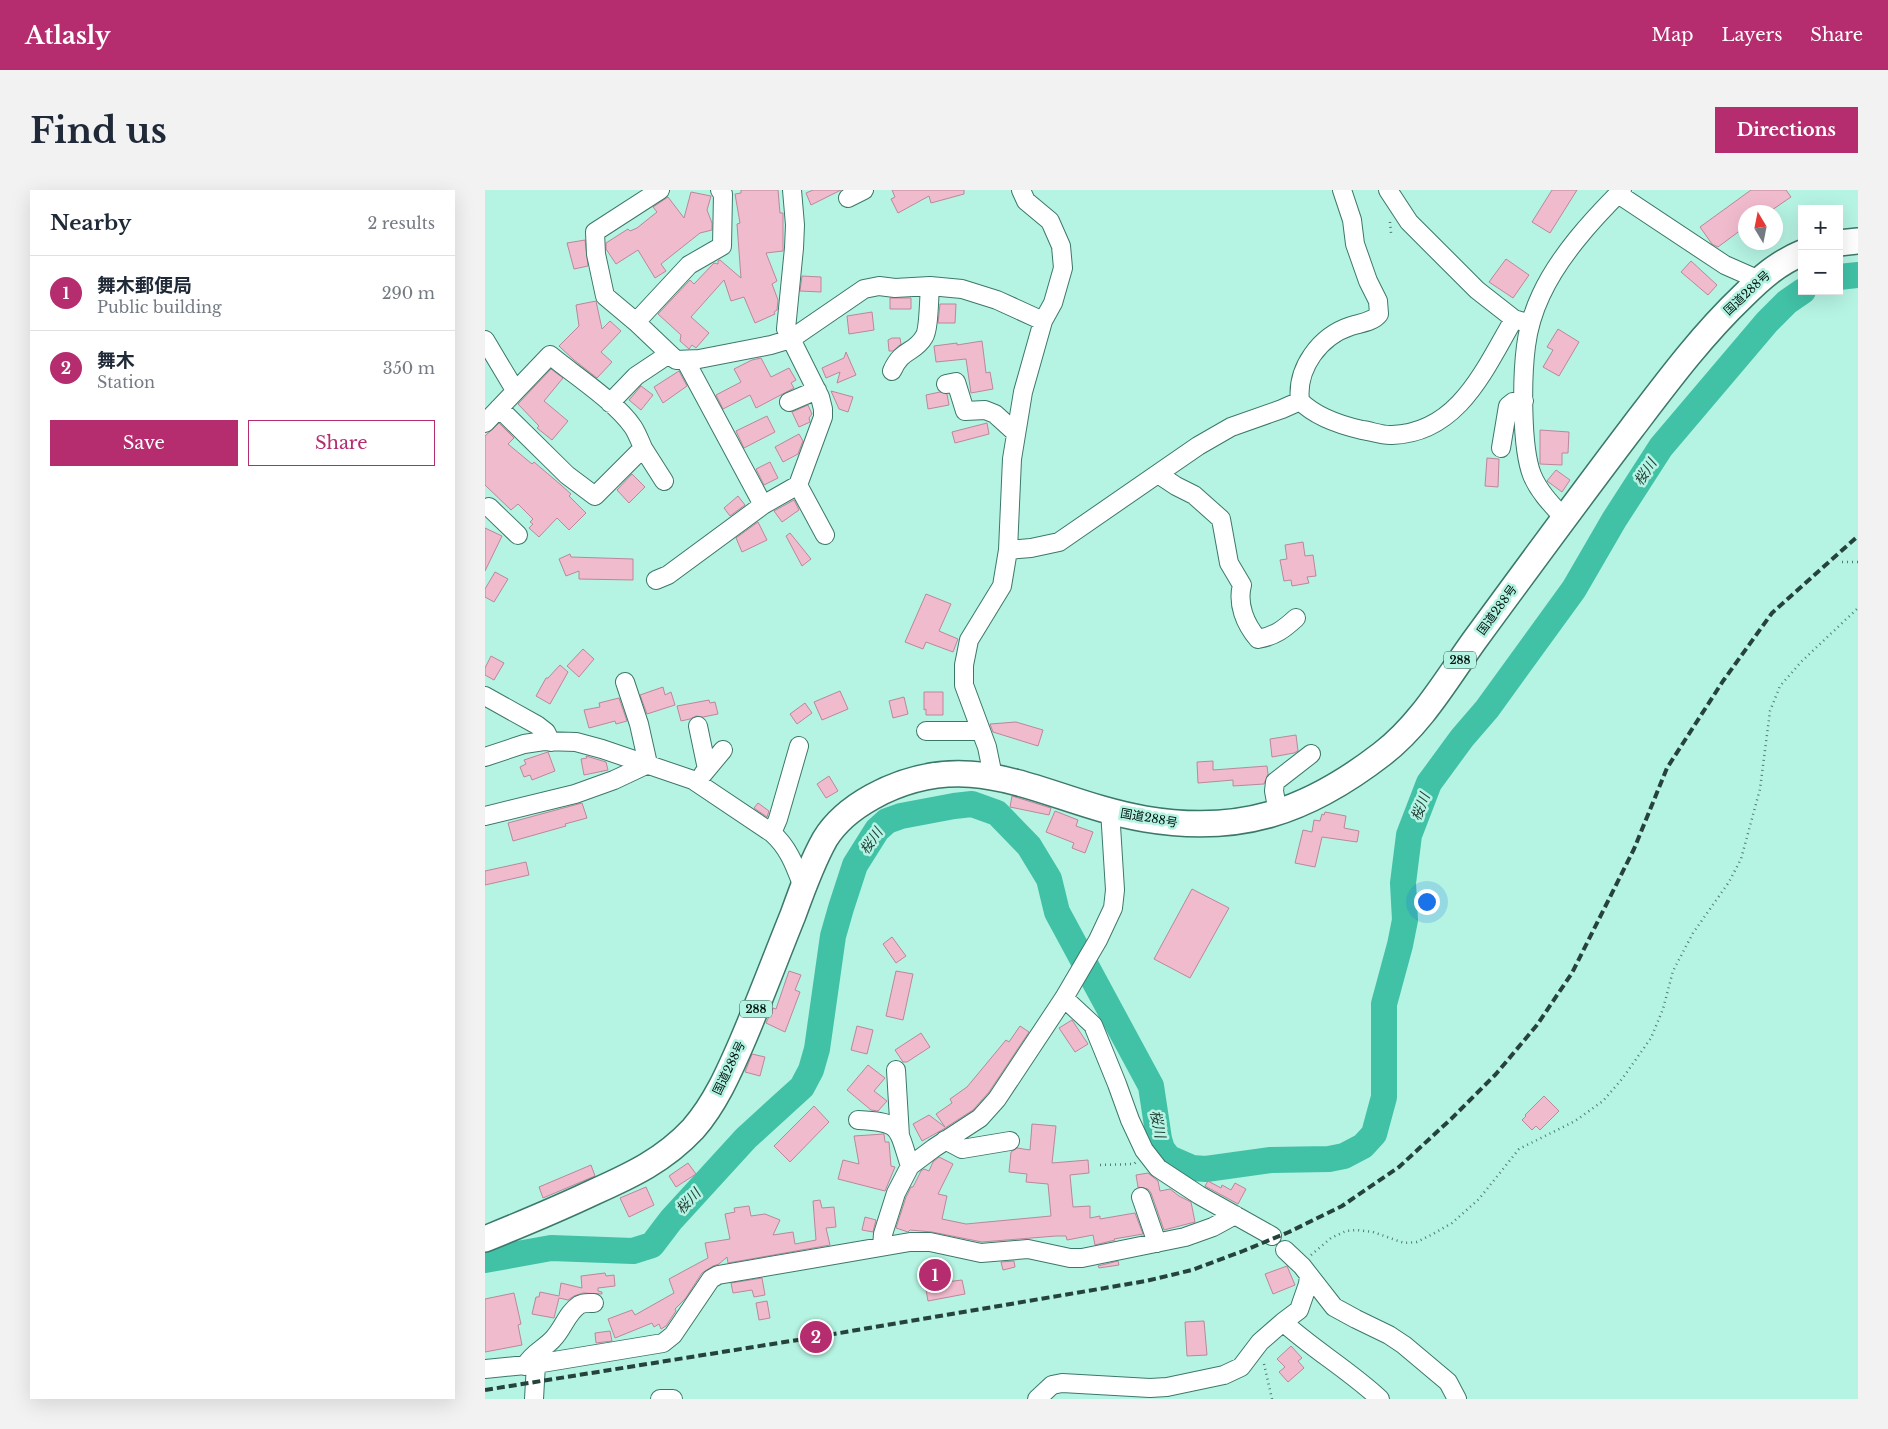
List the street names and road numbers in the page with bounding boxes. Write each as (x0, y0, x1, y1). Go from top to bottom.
street label: 国道288号 (1720, 267, 1773, 318)
street label: 国道288号 (1474, 582, 1520, 638)
road number: 288 (1444, 652, 1476, 668)
street label: 国道288号 (1119, 805, 1179, 830)
road number: 288 (740, 1001, 772, 1018)
street label: 国道288号 (709, 1038, 748, 1097)

